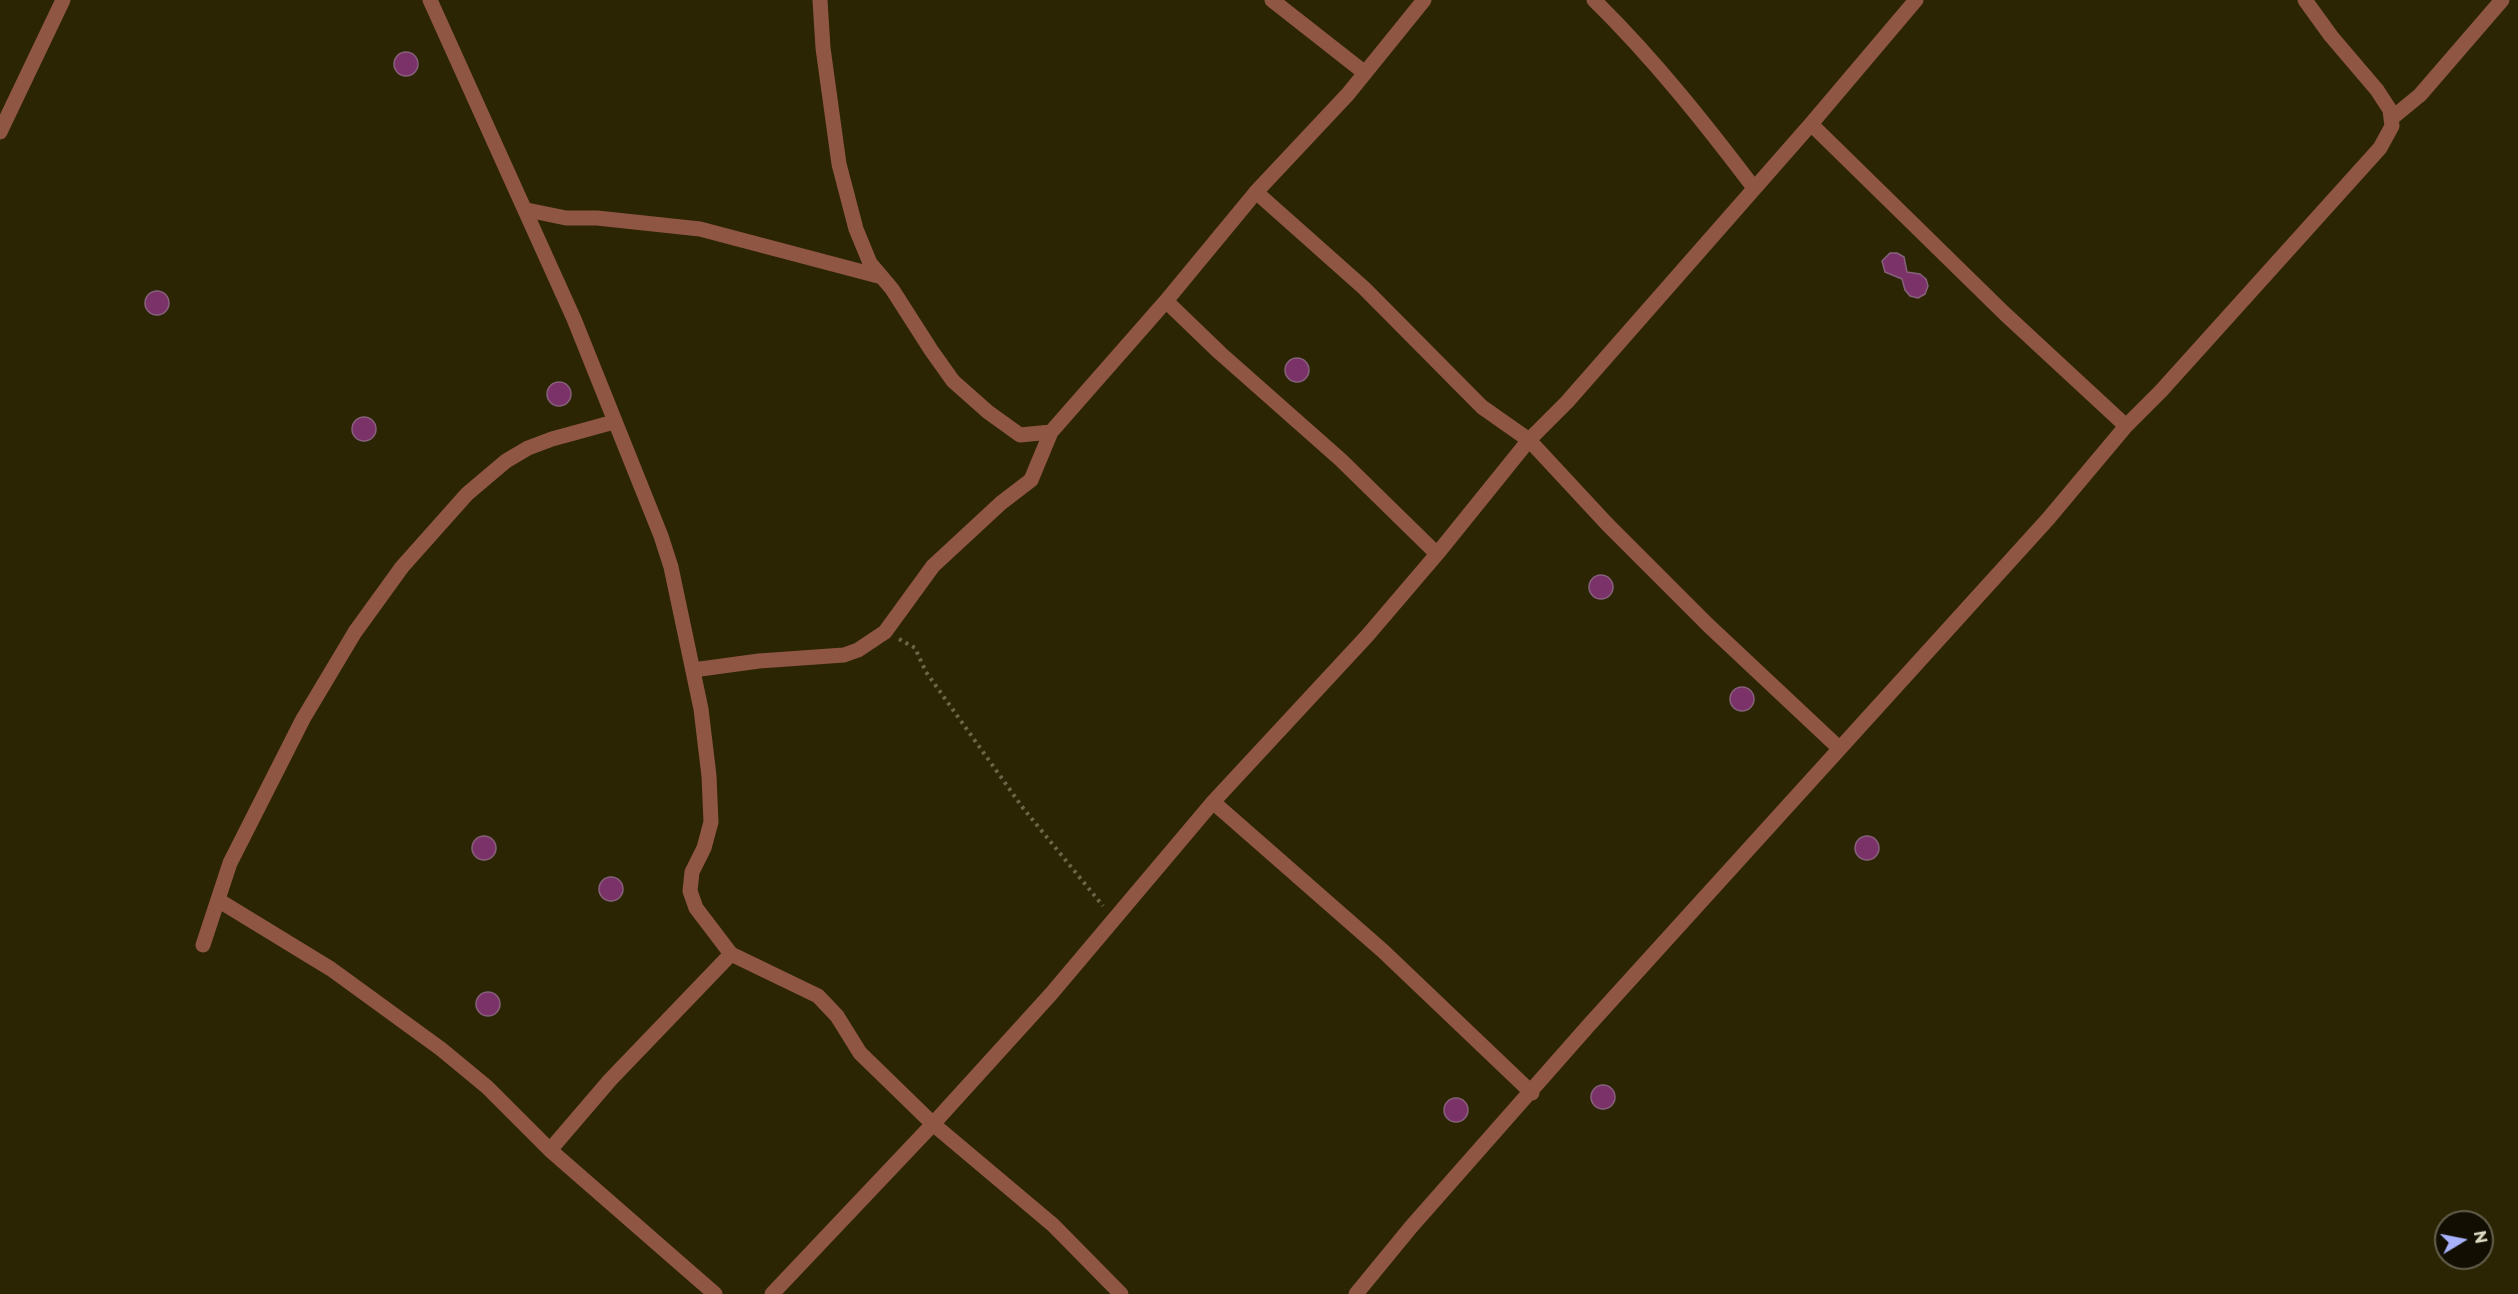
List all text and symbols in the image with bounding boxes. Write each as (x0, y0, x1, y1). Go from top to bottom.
north arrow (2434, 1210, 2494, 1270)
text: N (2470, 1229, 2491, 1245)

